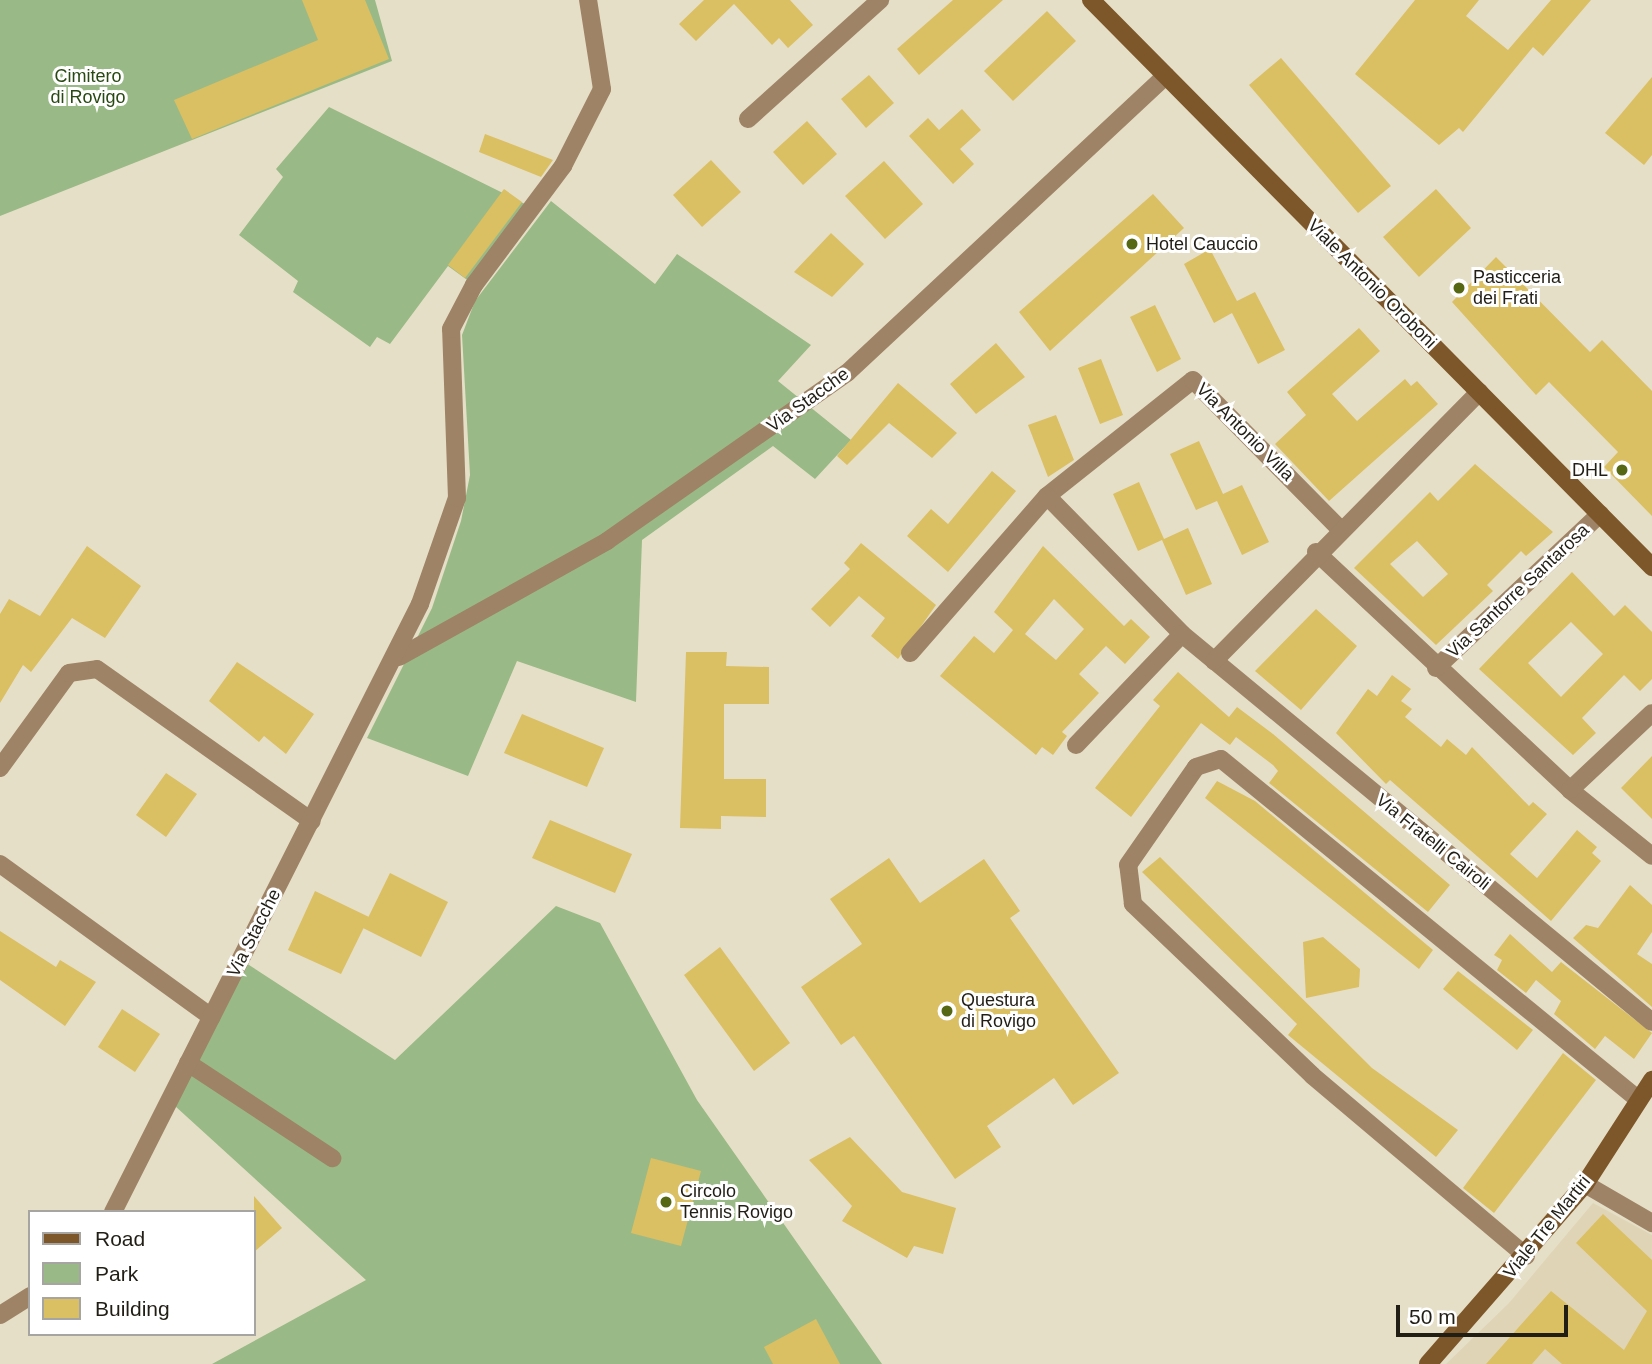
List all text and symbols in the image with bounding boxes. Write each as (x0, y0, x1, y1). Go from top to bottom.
park label: Cimitero di Rovigo (50, 66, 126, 108)
street label: Viale Antonio Oroboni (1303, 215, 1441, 353)
place label: Hotel Cauccio (1146, 233, 1258, 255)
marker: Hotel Cauccio (1124, 236, 1140, 252)
place label: Pasticceria dei Frati (1473, 267, 1561, 310)
marker: Pasticceria dei Frati (1451, 280, 1467, 296)
street label: Via Stacche (763, 363, 853, 437)
street label: Via Antonio Villa (1191, 378, 1299, 486)
place label: DHL (1572, 459, 1608, 481)
marker: DHL (1614, 462, 1630, 478)
street label: Via Santorre Santarosa (1442, 519, 1594, 663)
street label: Via Fratelli Cairoli (1372, 789, 1494, 895)
street label: Via Stacche (223, 885, 285, 981)
place label: Questura di Rovigo (961, 990, 1036, 1032)
marker: Questura di Rovigo (939, 1003, 955, 1019)
street label: Viale Tre Martiri (1499, 1171, 1595, 1283)
place label: Circolo Tennis Rovigo (680, 1181, 793, 1224)
marker: Circolo Tennis Rovigo (658, 1194, 674, 1210)
legend (28, 1210, 256, 1336)
text: Road (95, 1227, 145, 1250)
text: Park (95, 1262, 138, 1285)
scale bar (1400, 1290, 1572, 1334)
text: Building (95, 1297, 170, 1320)
text: 50 m (1409, 1305, 1456, 1328)

